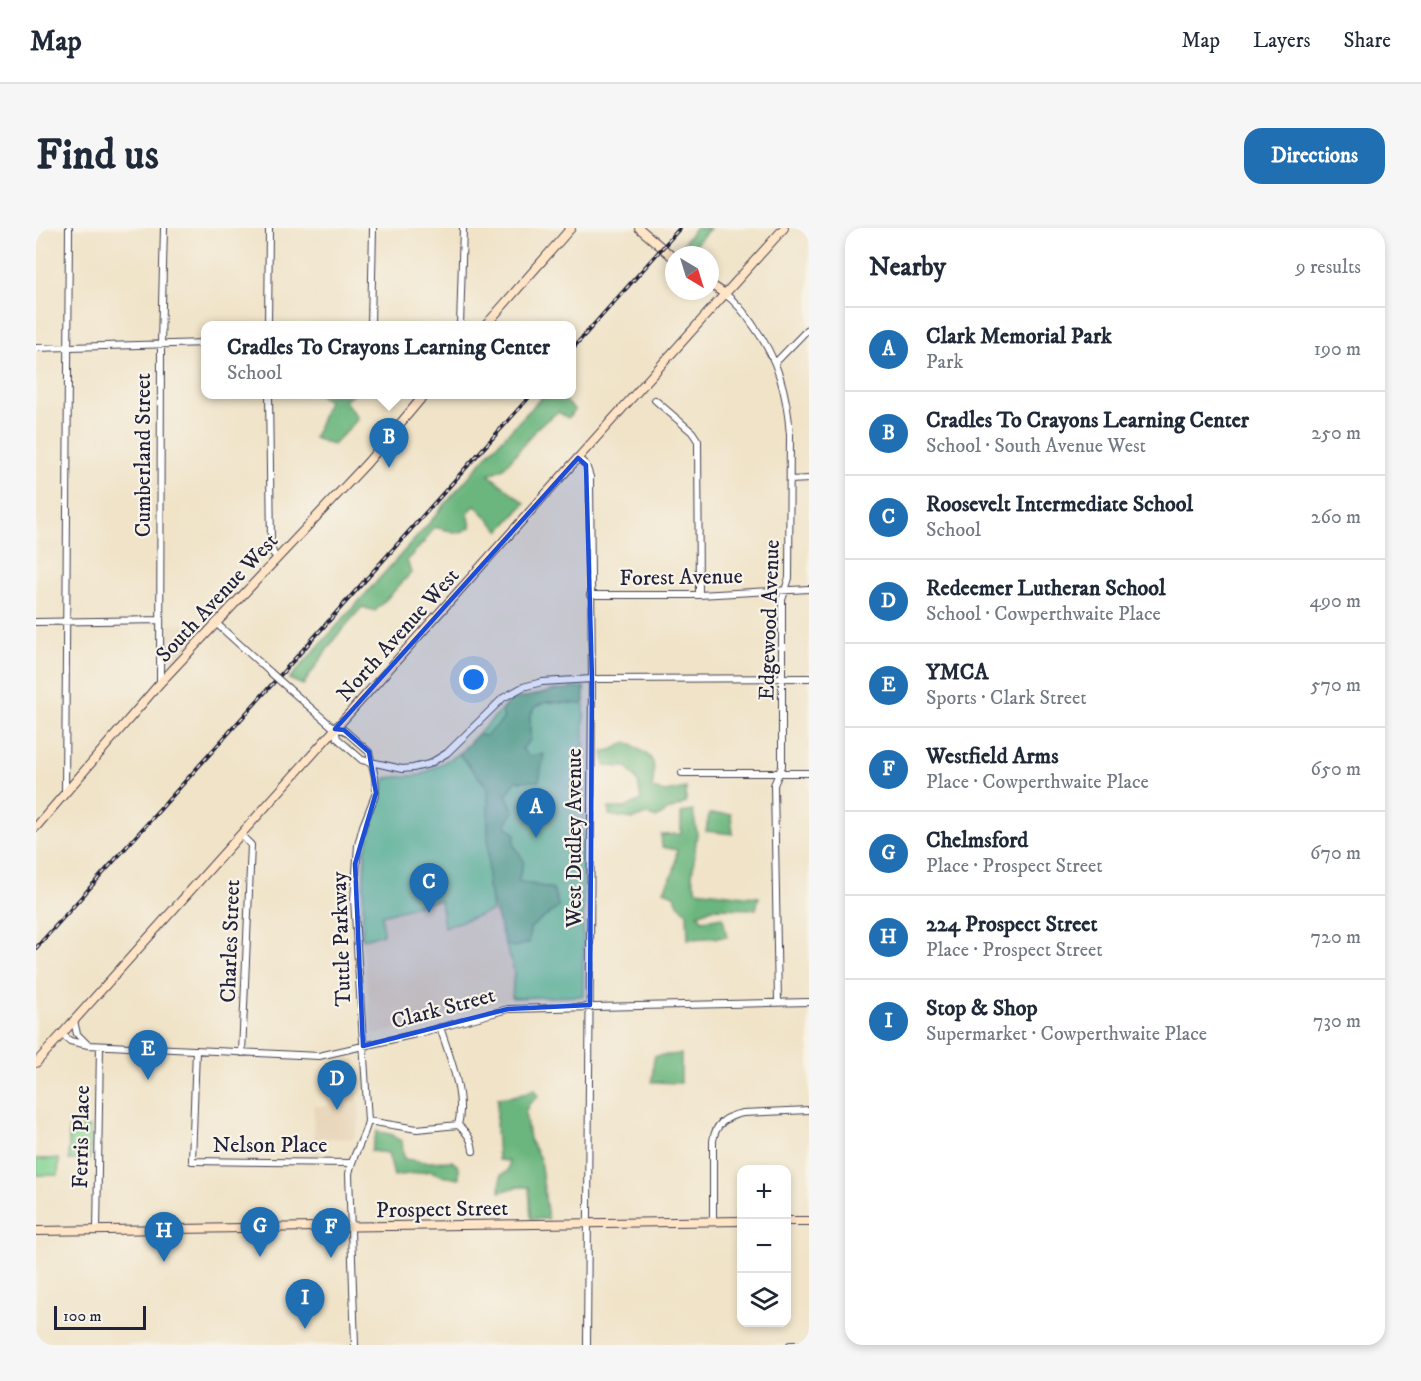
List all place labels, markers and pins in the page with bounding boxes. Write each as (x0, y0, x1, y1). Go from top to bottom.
pin: B (370, 418, 408, 468)
pin: A (516, 788, 556, 838)
pin: C (410, 864, 448, 913)
pin: E (128, 1030, 168, 1080)
pin: D (318, 1060, 356, 1110)
pin: G (240, 1208, 280, 1257)
pin: F (312, 1208, 350, 1258)
pin: H (144, 1212, 184, 1262)
pin: I (286, 1280, 324, 1329)

